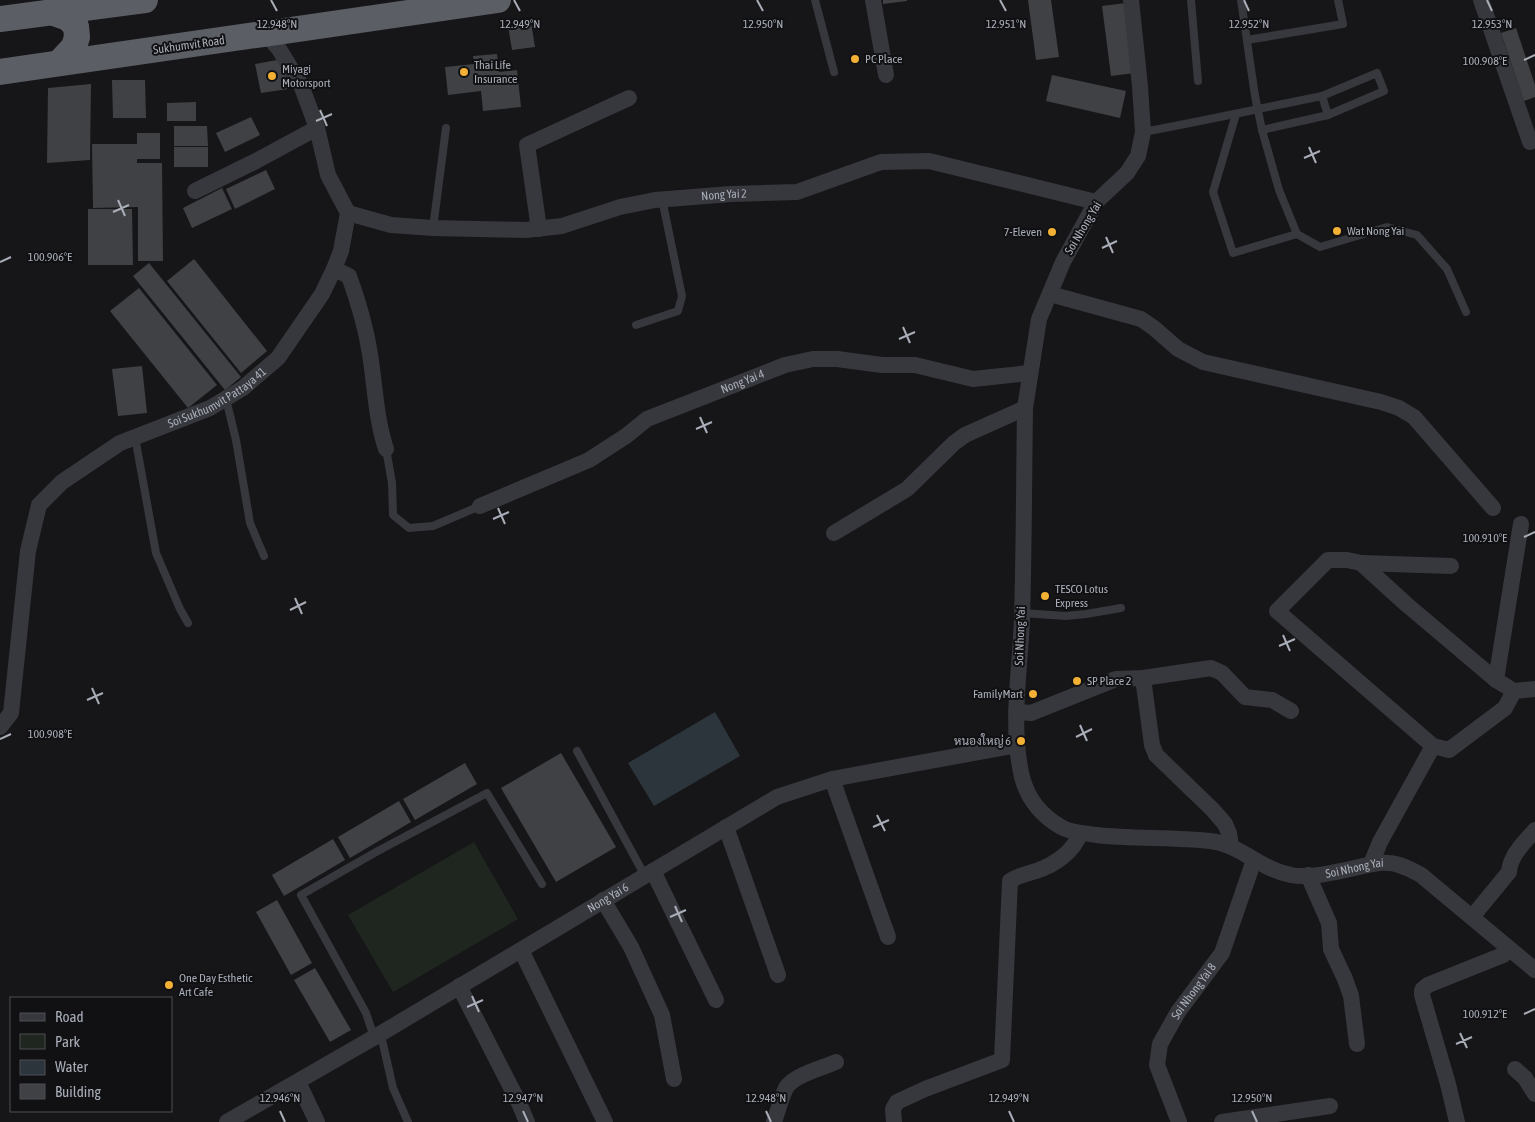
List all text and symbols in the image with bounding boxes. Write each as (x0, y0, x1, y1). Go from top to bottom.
text: 12.948°N (257, 17, 297, 31)
text: 12.949°N (500, 17, 540, 31)
text: 12.950°N (743, 17, 783, 31)
text: 12.951°N (986, 17, 1026, 31)
text: 12.952°N (1229, 17, 1269, 31)
text: 12.953°N (1472, 17, 1512, 31)
street label: Sukhumvit Road (152, 33, 226, 57)
place label: PC Place (865, 52, 902, 66)
marker: PC Place (849, 53, 861, 65)
text: 100.908°E (1463, 54, 1507, 68)
place label: Thai Life Insurance (474, 58, 518, 86)
place label: Miyagi Motorsport (282, 62, 331, 90)
marker: Thai Life Insurance (458, 66, 470, 78)
marker: Miyagi Motorsport (266, 70, 278, 82)
street label: Nong Yai 2 (701, 187, 747, 203)
street label: Soi Nhong Yai (1062, 199, 1104, 257)
place label: Wat Nong Yai (1347, 224, 1404, 238)
place label: 7-Eleven (1004, 225, 1042, 239)
marker: Wat Nong Yai (1331, 225, 1343, 237)
marker: 7-Eleven (1046, 226, 1058, 238)
text: 100.906°E (28, 250, 72, 264)
street label: Soi Sukhumvit Pattaya 41 (166, 364, 269, 431)
street label: Nong Yai 4 (719, 367, 767, 396)
text: 100.910°E (1463, 531, 1507, 545)
place label: TESCO Lotus Express (1055, 582, 1108, 610)
marker: TESCO Lotus Express (1039, 590, 1051, 602)
street label: Soi Nhong Yai (1012, 606, 1028, 666)
place label: SP Place 2 (1087, 674, 1131, 688)
marker: SP Place 2 (1071, 675, 1083, 687)
place label: FamilyMart (973, 687, 1024, 701)
marker: FamilyMart (1027, 688, 1039, 700)
text: 100.908°E (28, 727, 72, 741)
place label: หนองใหญ่ 6 (954, 733, 1011, 748)
marker: หนองใหญ่ 6 (1015, 735, 1027, 747)
street label: Soi Nhong Yai (1324, 856, 1384, 881)
street label: Nong Yai 6 (585, 880, 631, 916)
street label: Soi Nhong Yai 8 (1168, 960, 1219, 1022)
place label: One Day Esthetic Art Cafe (179, 971, 253, 999)
marker: One Day Esthetic Art Cafe (163, 979, 175, 991)
legend (10, 997, 172, 1112)
text: 100.912°E (1463, 1007, 1507, 1021)
text: Road (55, 1008, 84, 1025)
text: Park (55, 1033, 80, 1050)
text: Water (55, 1058, 88, 1075)
text: Building (55, 1083, 101, 1100)
text: 12.946°N (260, 1091, 300, 1105)
text: 12.947°N (503, 1091, 543, 1105)
text: 12.948°N (746, 1091, 786, 1105)
text: 12.949°N (989, 1091, 1029, 1105)
text: 12.950°N (1232, 1091, 1272, 1105)

